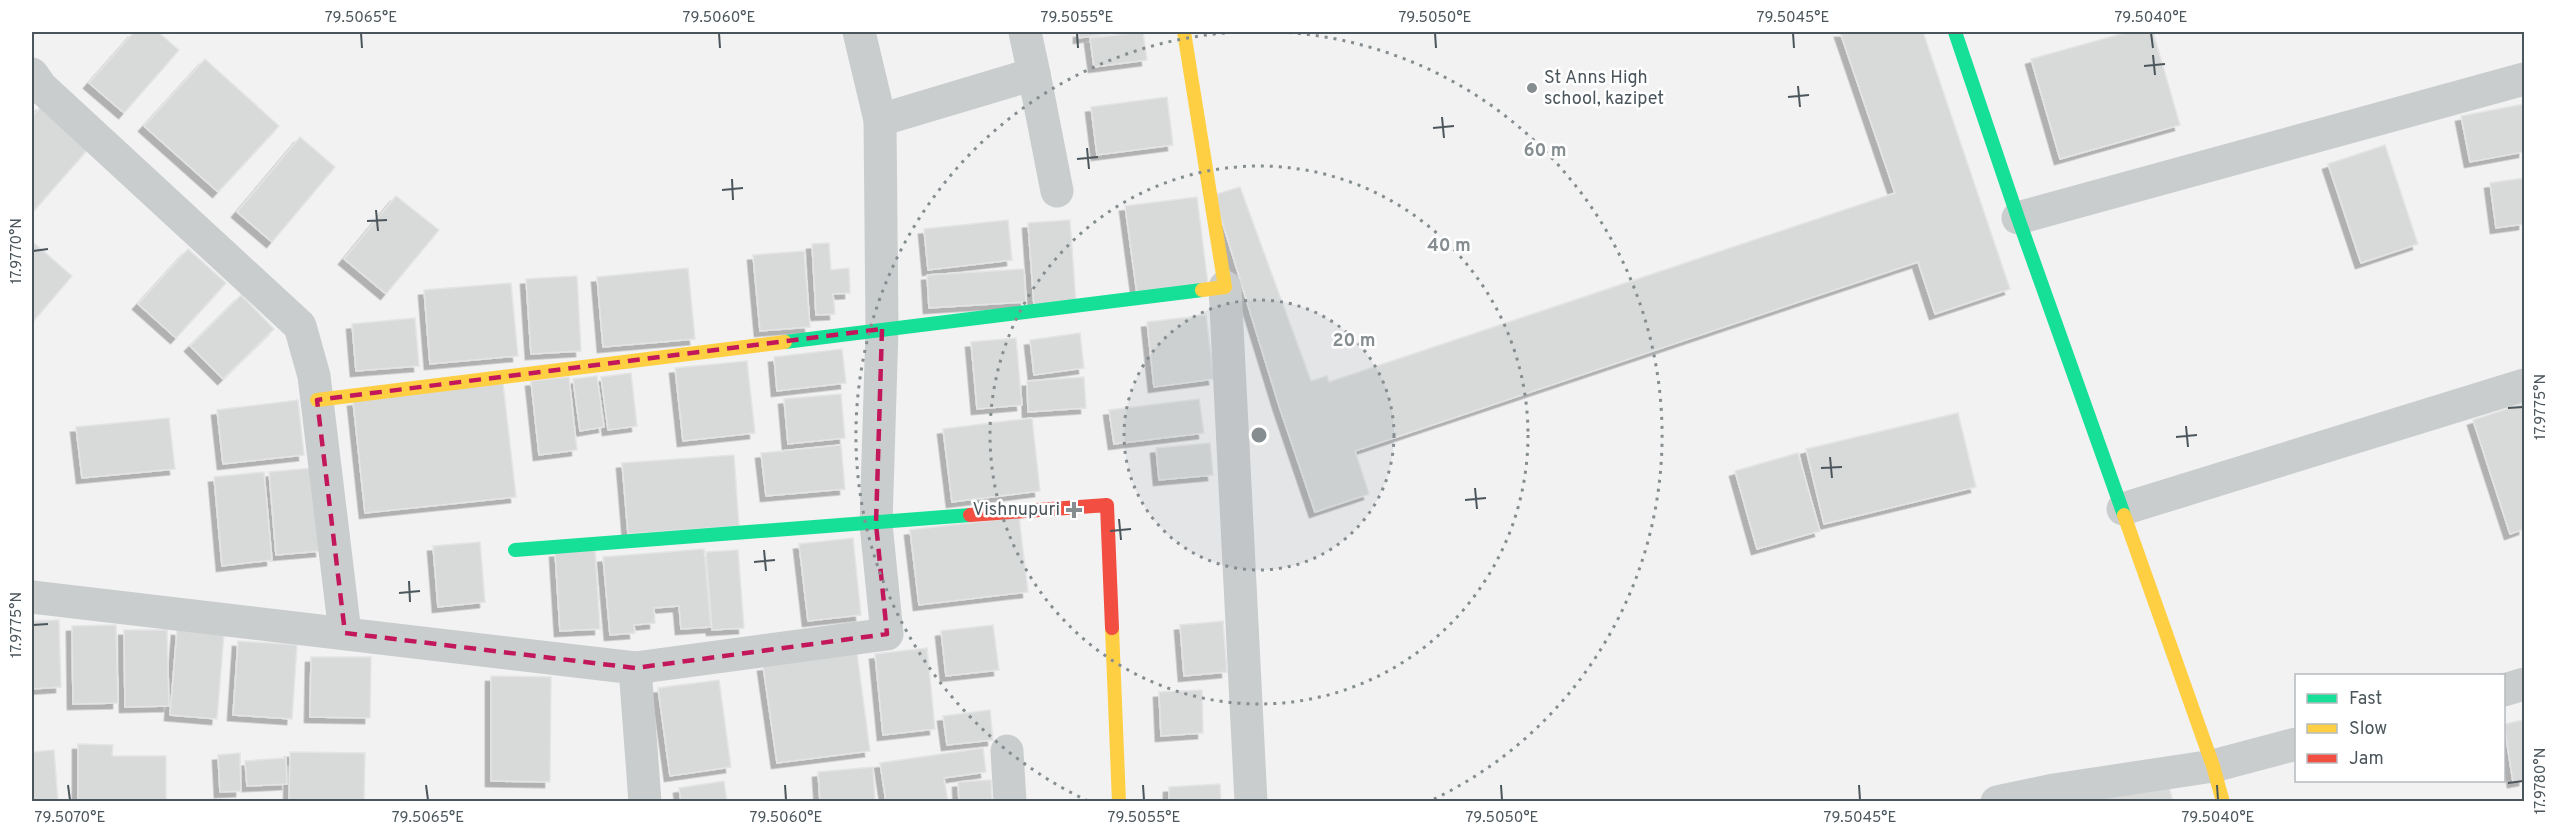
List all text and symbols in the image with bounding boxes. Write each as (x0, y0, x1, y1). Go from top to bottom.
text: 79.5065°E (325, 9, 397, 28)
text: 79.5060°E (683, 9, 755, 28)
text: 79.5055°E (1041, 9, 1113, 28)
text: 79.5050°E (1398, 9, 1472, 28)
text: 79.5045°E (1757, 9, 1829, 28)
text: 79.5040°E (2114, 9, 2188, 28)
place label: St Anns High school, kazipet (1544, 67, 1664, 111)
marker: St Anns High school, kazipet (1525, 81, 1539, 95)
text: 60 m (1523, 140, 1567, 163)
text: 17.9770°N (8, 218, 27, 284)
text: 40 m (1427, 235, 1471, 258)
text: 20 m (1332, 330, 1376, 353)
text: 17.9775°N (2532, 374, 2551, 440)
centre of rings (1249, 425, 1269, 445)
place label: Vishnupuri (973, 499, 1060, 522)
marker: Vishnupuri (1065, 501, 1083, 519)
text: 17.9775°N (8, 592, 27, 658)
legend (2295, 674, 2505, 782)
text: Fast (2349, 688, 2382, 711)
text: Slow (2349, 718, 2387, 741)
text: Jam (2349, 748, 2384, 771)
text: 17.9780°N (2532, 748, 2551, 814)
text: 79.5070°E (35, 809, 105, 828)
text: 79.5065°E (392, 809, 464, 828)
text: 79.5060°E (750, 809, 822, 828)
text: 79.5055°E (1108, 809, 1180, 828)
text: 79.5050°E (1465, 809, 1539, 828)
text: 79.5045°E (1824, 809, 1896, 828)
text: 79.5040°E (2181, 809, 2255, 828)

